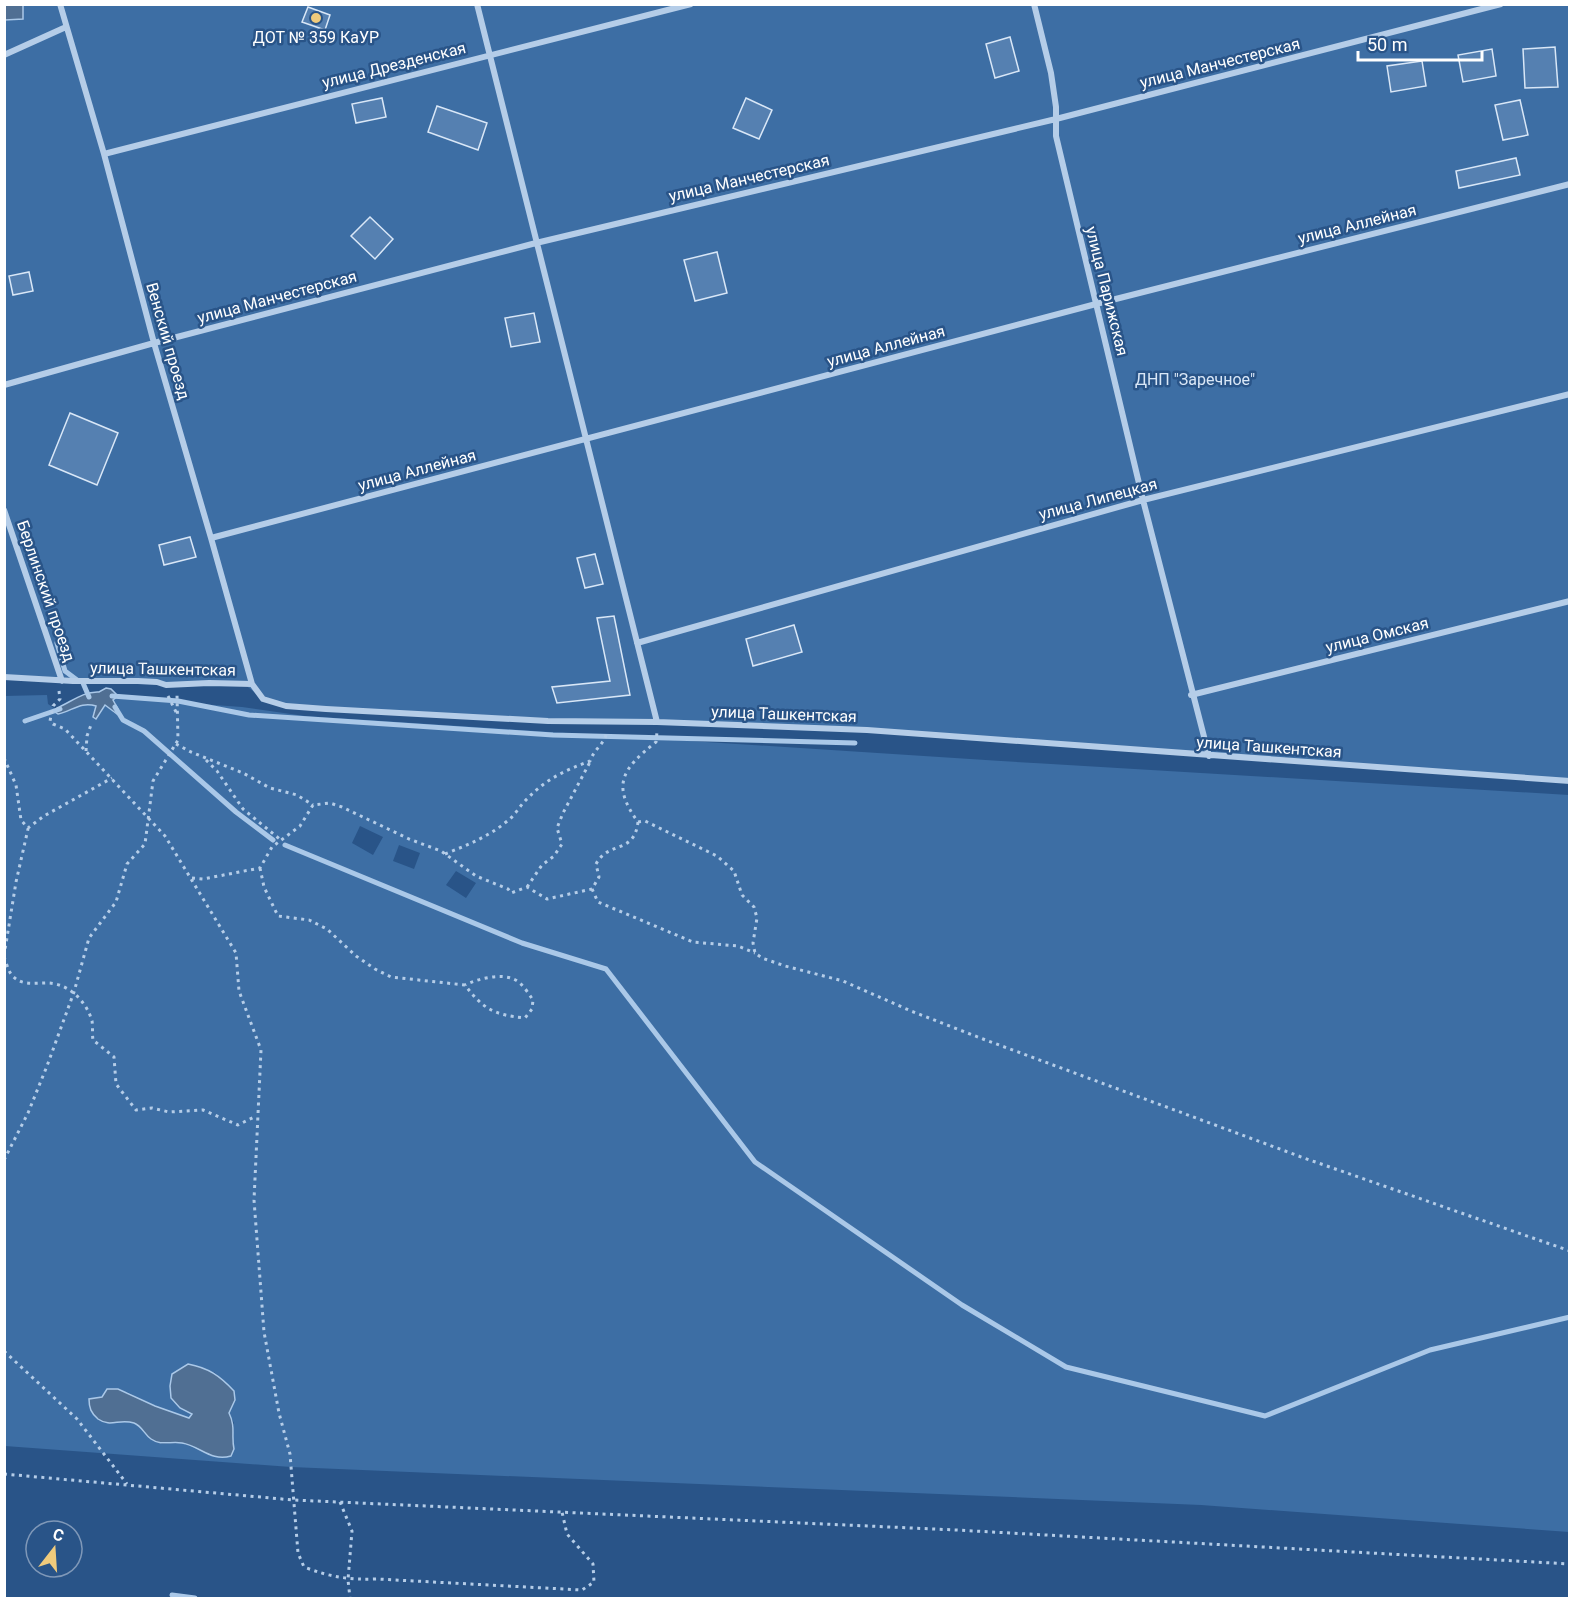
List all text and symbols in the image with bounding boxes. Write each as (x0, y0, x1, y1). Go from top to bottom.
marker: ДОТ № 359 КаУР (309, 11, 323, 25)
scale bar (1358, 24, 1482, 62)
place label: ДОТ № 359 КаУР (253, 28, 379, 47)
street label: улица Манчестерская (1138, 34, 1302, 92)
text: 50 m (1367, 34, 1407, 55)
street label: улица Дрезденская (320, 38, 468, 92)
street label: улица Манчестерская (667, 150, 831, 206)
street label: улица Аллейная (1296, 200, 1418, 248)
street label: улица Парижская (1082, 224, 1132, 358)
street label: улица Манчестерская (195, 267, 359, 327)
street label: Венский проезд (142, 280, 194, 402)
street label: улица Аллейная (825, 321, 947, 371)
park label: ДНП "Заречное" (1135, 370, 1255, 389)
street label: улица Аллейная (356, 445, 478, 495)
street label: улица Липецкая (1037, 474, 1159, 524)
street label: Берлинский проезд (13, 518, 79, 664)
street label: улица Омская (1324, 613, 1430, 657)
street label: улица Ташкентская (90, 658, 236, 680)
street label: улица Ташкентская (711, 702, 857, 726)
street label: улица Ташкентская (1196, 732, 1342, 762)
north arrow (24, 1519, 84, 1579)
text: С (50, 1525, 66, 1546)

